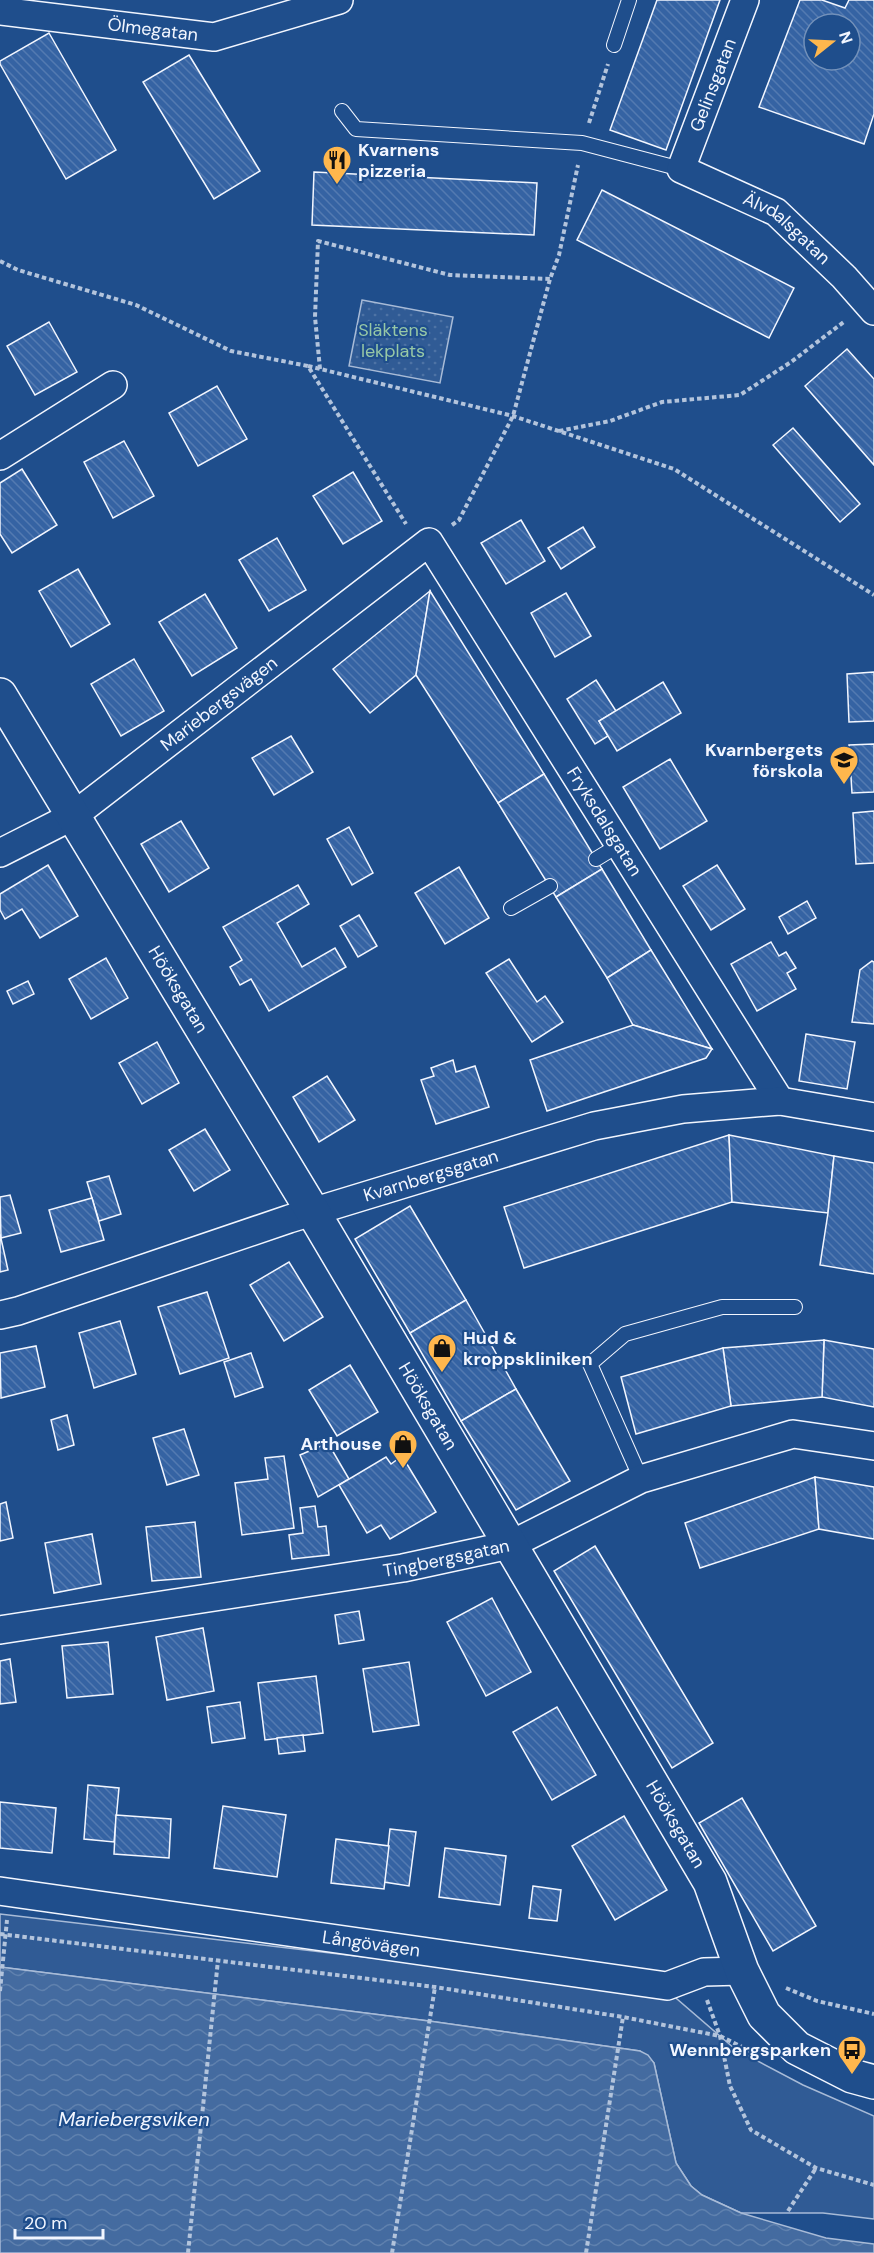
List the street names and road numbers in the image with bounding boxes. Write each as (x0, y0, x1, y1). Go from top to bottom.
street label: Ölmegatan (106, 12, 199, 47)
street label: Gelinsgatan (684, 35, 742, 135)
street label: Älvdalsgatan (739, 187, 836, 270)
street label: Mariebergsvägen (155, 651, 282, 756)
street label: Fryksdalsgatan (561, 762, 648, 881)
street label: Hööksgatan (143, 941, 214, 1037)
street label: Kvarnbergsgatan (361, 1144, 501, 1208)
street label: Hööksgatan (393, 1358, 463, 1454)
street label: Tingbergsgatan (381, 1533, 512, 1583)
street label: Hööksgatan (640, 1776, 711, 1873)
street label: Långövägen (321, 1925, 422, 1963)

